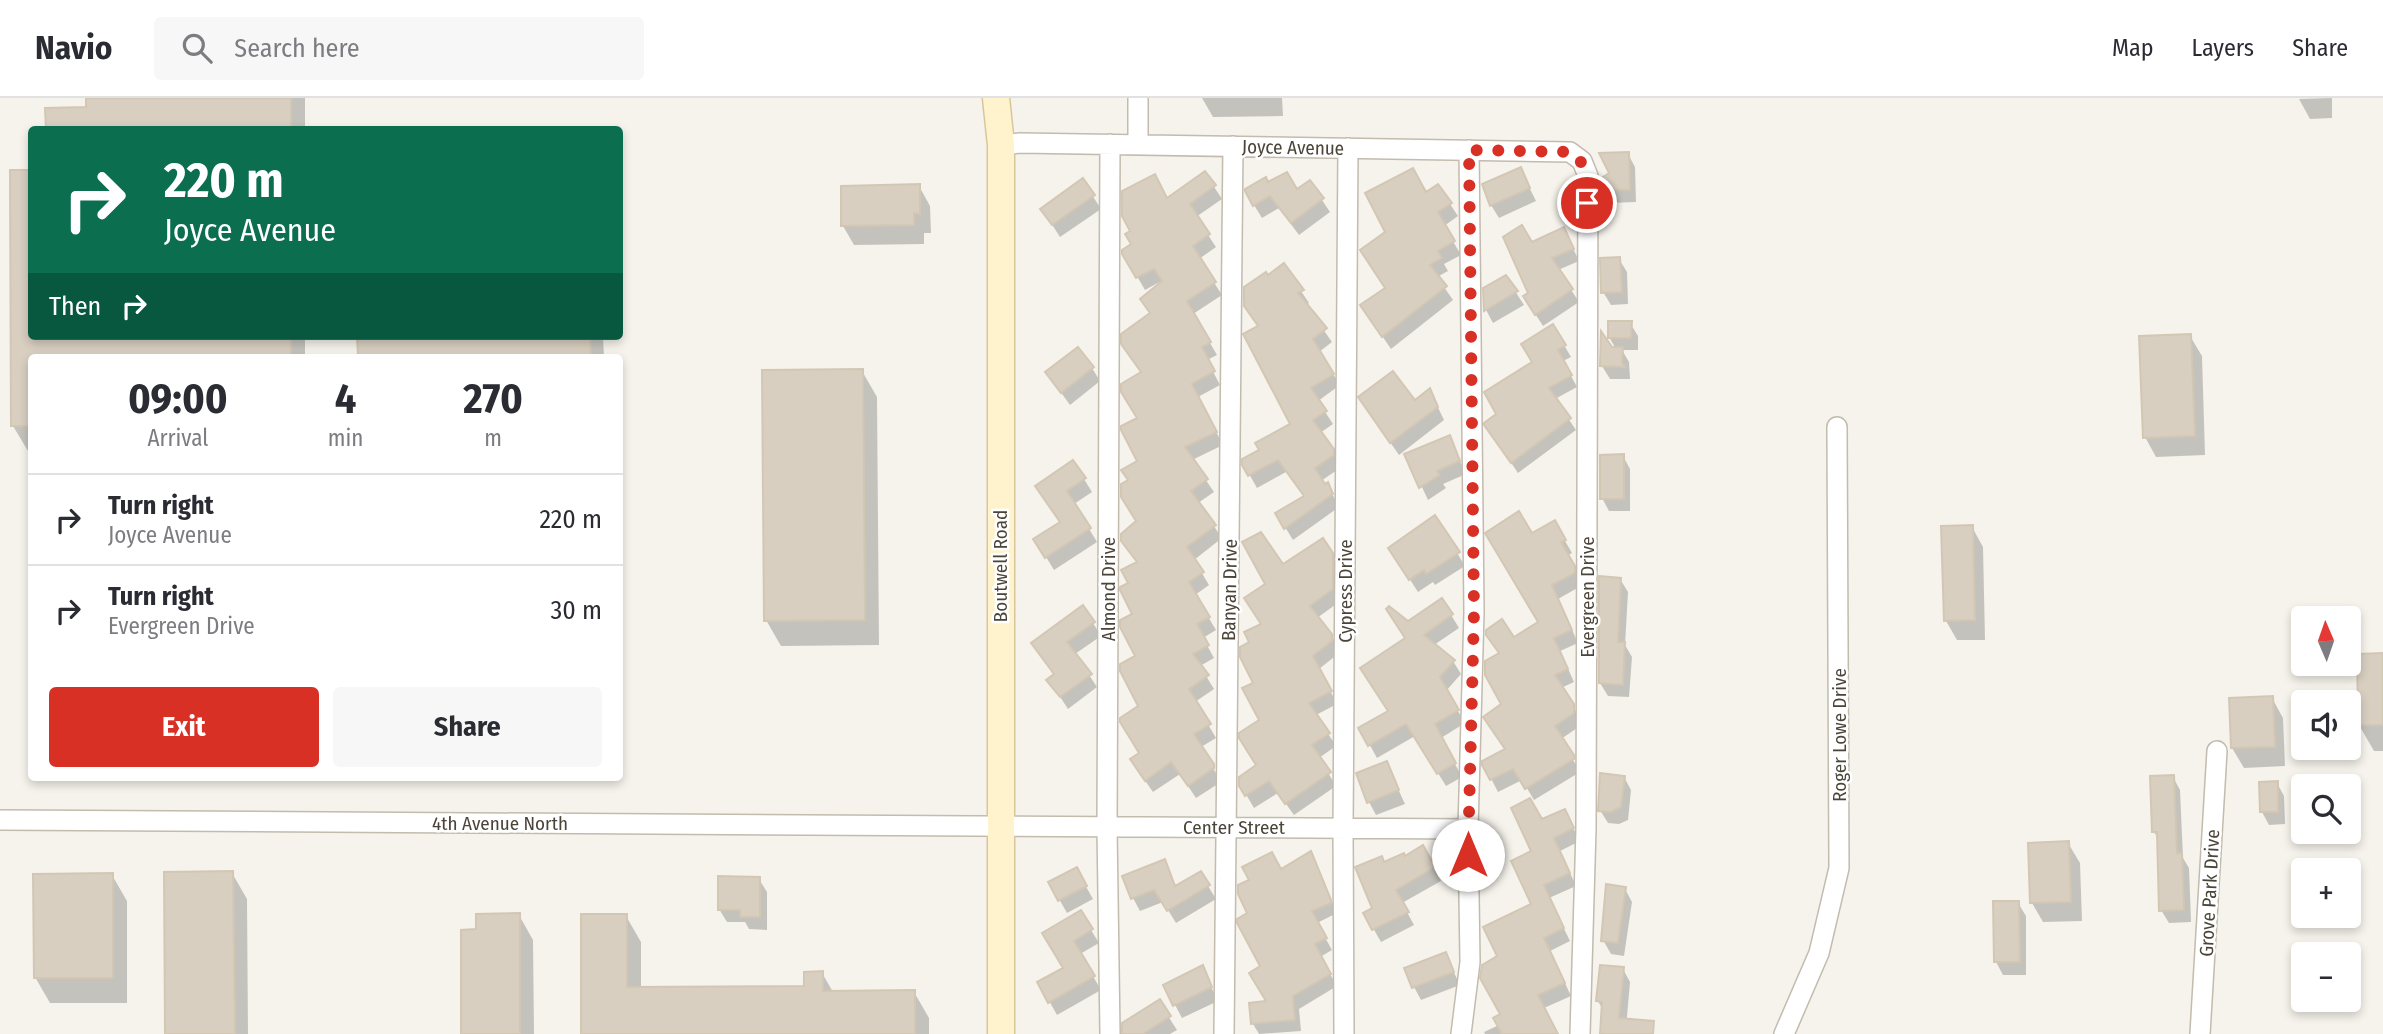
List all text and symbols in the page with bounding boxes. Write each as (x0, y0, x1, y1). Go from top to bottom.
search box (154, 17, 644, 80)
text: Navio (35, 28, 112, 68)
icon: search (178, 29, 216, 67)
text: Search here (234, 33, 360, 64)
text: Map (2112, 34, 2154, 62)
text: Layers (2192, 34, 2254, 62)
text: Share (2292, 34, 2348, 62)
street label: Joyce Avenue (1242, 135, 1344, 160)
text: 220 m (164, 151, 284, 210)
icon: right (49, 154, 140, 245)
pin (1557, 173, 1617, 233)
icon: arrive (1568, 184, 1606, 222)
text: Joyce Avenue (164, 211, 336, 249)
icon: right (115, 287, 153, 325)
text: Then (49, 291, 101, 322)
text: 09:00 (128, 374, 228, 424)
text: 4 (335, 374, 356, 424)
text: 270 (463, 374, 523, 424)
text: Arrival (147, 424, 208, 452)
text: min (328, 424, 363, 452)
text: m (484, 424, 502, 452)
text: Turn right (108, 490, 214, 521)
icon: right (49, 501, 87, 539)
text: 220 m (539, 504, 602, 535)
street label: Boutwell Road (989, 510, 1012, 622)
text: Joyce Avenue (108, 521, 232, 549)
street label: Evergreen Drive (1576, 536, 1599, 658)
street label: Almond Drive (1097, 537, 1120, 641)
street label: Banyan Drive (1217, 539, 1242, 641)
street label: Cypress Drive (1334, 539, 1357, 643)
text: Turn right (108, 581, 214, 612)
icon: right (49, 592, 87, 630)
text: 30 m (551, 595, 602, 626)
north arrow (2291, 606, 2361, 676)
map controls (2291, 606, 2361, 1012)
text: Evergreen Drive (108, 612, 255, 640)
street label: Roger Lowe Drive (1828, 668, 1851, 802)
button: Exit (49, 687, 319, 767)
button: Share (333, 687, 602, 767)
button: sound (2291, 690, 2361, 760)
button: search (2291, 774, 2361, 844)
street label: 4th Avenue North (432, 812, 568, 835)
street label: Center Street (1183, 816, 1286, 839)
position arrow (1431, 818, 1505, 892)
street label: Grove Park Drive (2195, 829, 2224, 957)
button: + (2291, 858, 2361, 928)
button: − (2291, 942, 2361, 1012)

